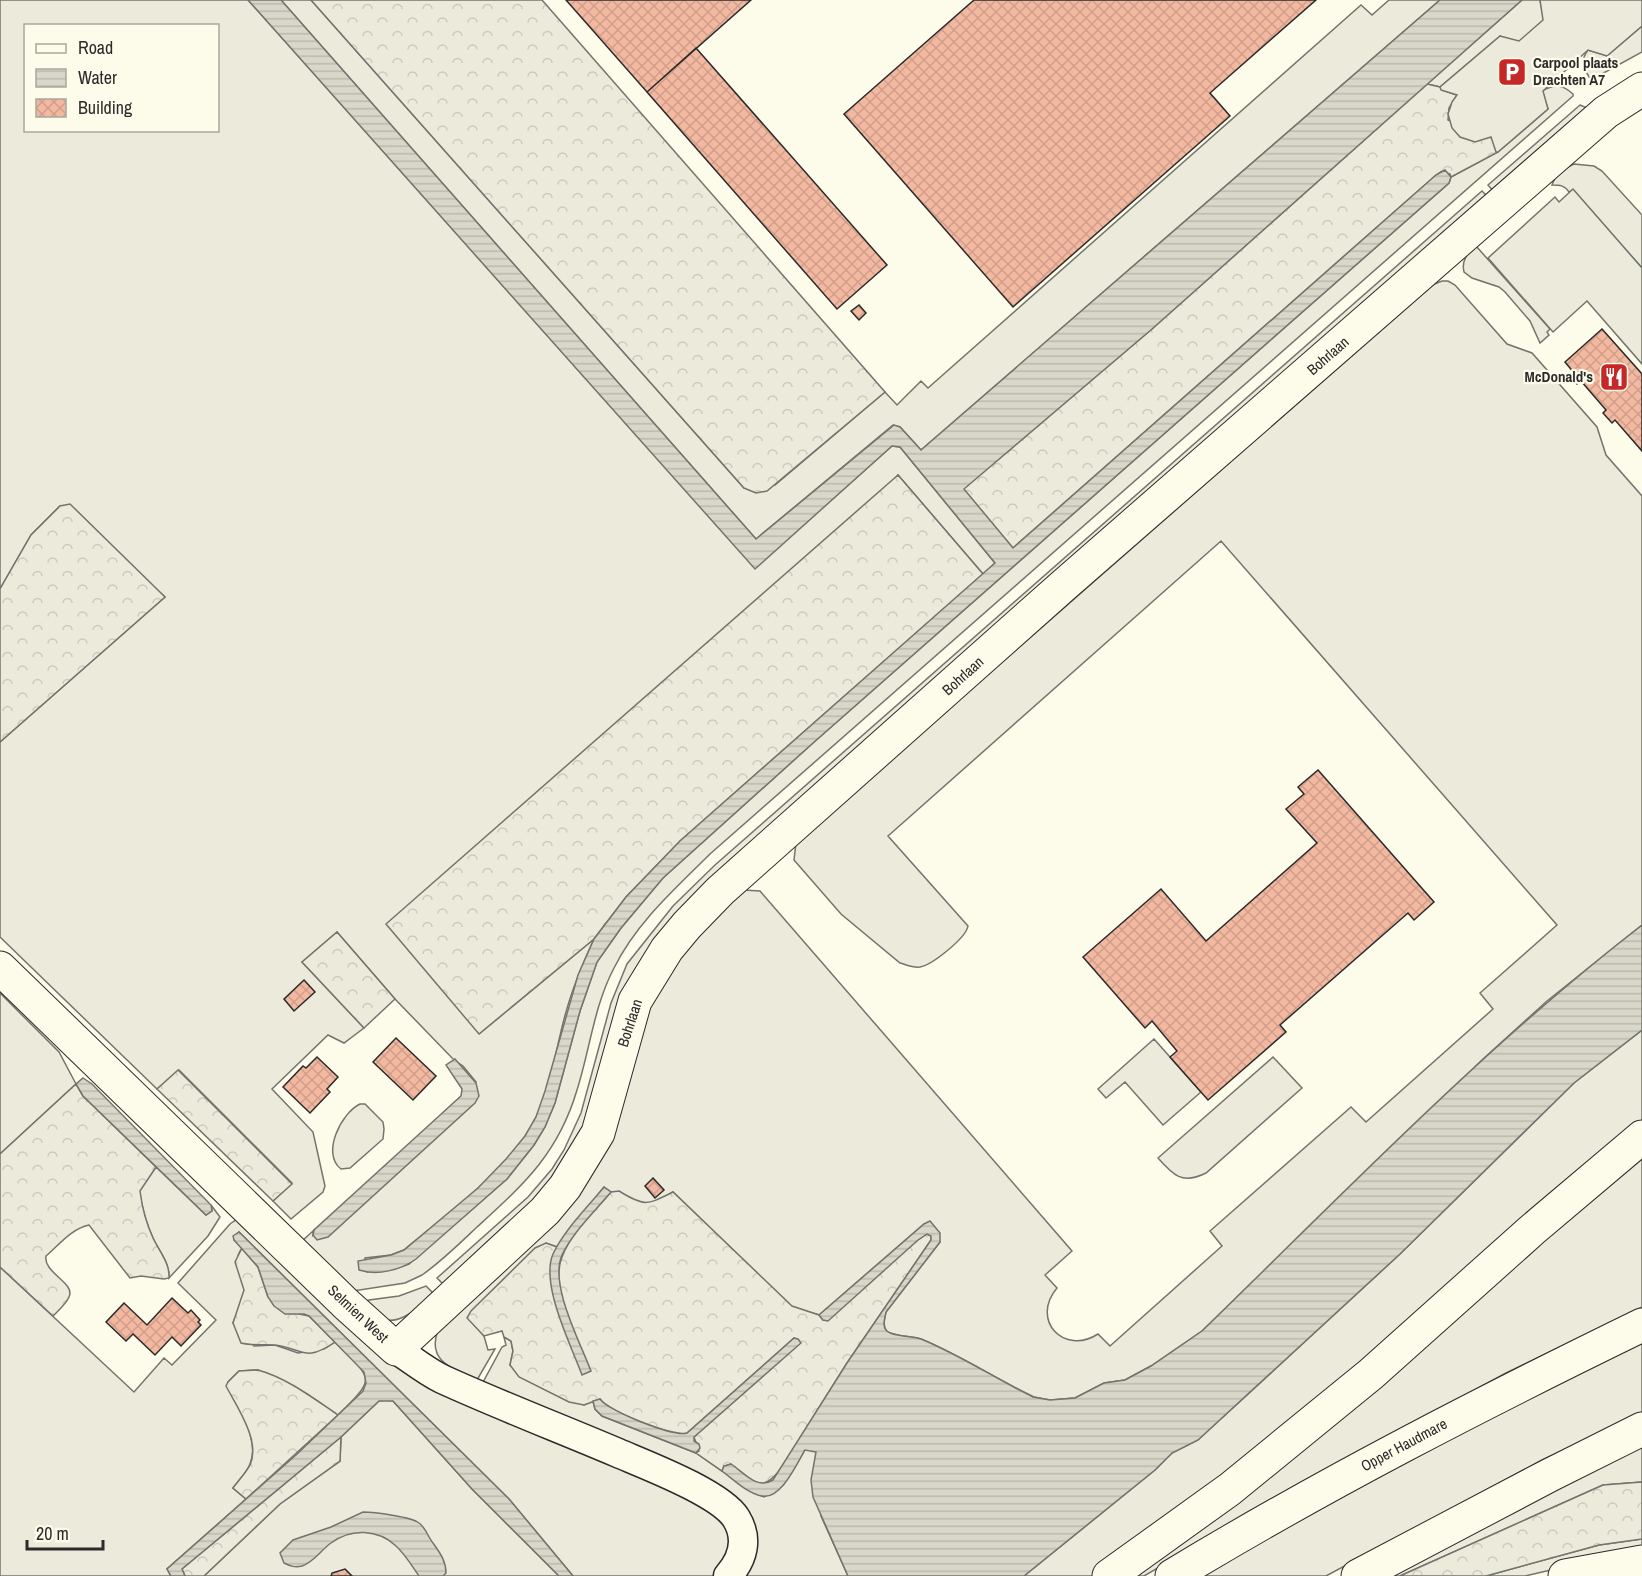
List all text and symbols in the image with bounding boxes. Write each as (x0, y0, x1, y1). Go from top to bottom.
legend (24, 24, 219, 132)
text: Road (78, 35, 113, 60)
place label: Carpool plaats Drachten A7 (1533, 52, 1619, 90)
parking icon: Carpool plaats Drachten A7 (1496, 56, 1528, 88)
text: Water (78, 65, 117, 90)
text: Building (78, 95, 133, 120)
street label: Bohrlaan (1302, 332, 1353, 380)
restaurant icon: McDonald's (1598, 361, 1630, 393)
place label: McDonald's (1524, 366, 1593, 387)
street label: Bohrlaan (937, 651, 988, 700)
street label: Bohrlaan (612, 996, 647, 1050)
street label: Selmien West (323, 1280, 394, 1348)
street label: Opper Haudmare (1357, 1413, 1451, 1476)
scale bar (27, 1513, 104, 1551)
text: 20 m (36, 1521, 69, 1546)

